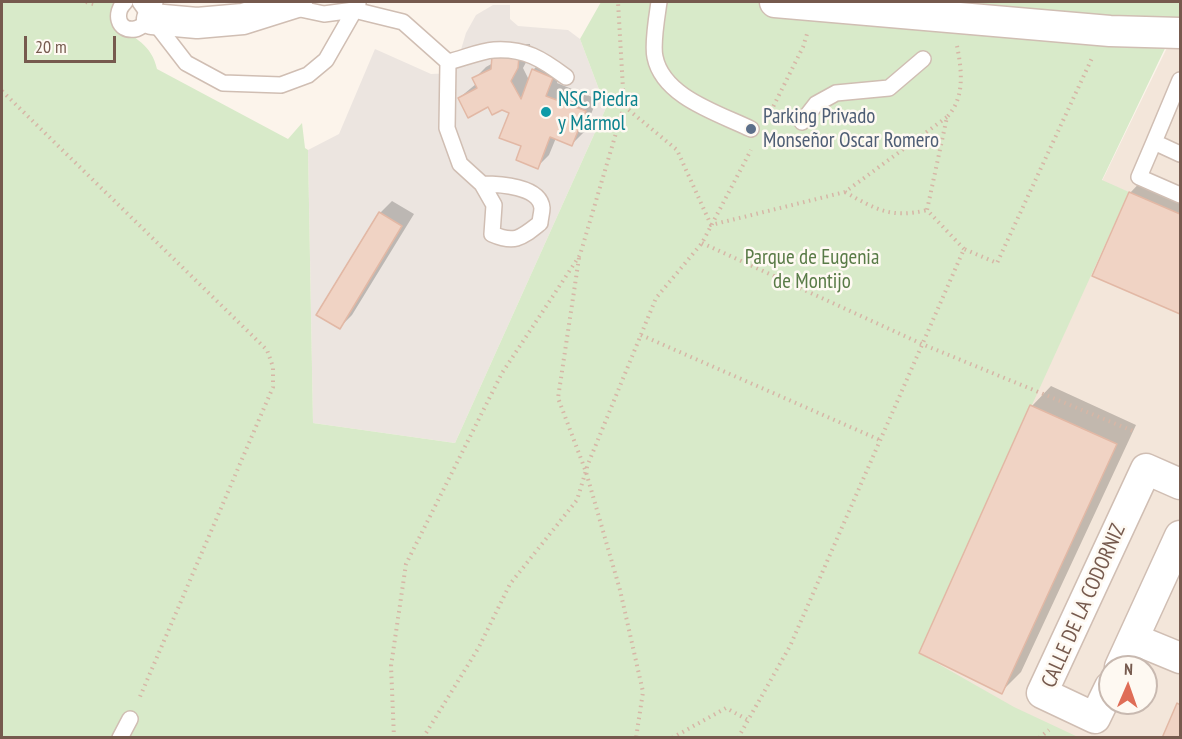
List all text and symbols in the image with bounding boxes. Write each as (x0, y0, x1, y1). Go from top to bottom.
scale bar (27, 24, 118, 62)
text: 20 m (35, 35, 67, 58)
place label: NSC Piedra y Mármol (558, 87, 638, 137)
place label: Parking Privado Monseñor Oscar Romero (763, 104, 939, 154)
marker: NSC Piedra y Mármol (539, 105, 553, 119)
marker: Parking Privado Monseñor Oscar Romero (744, 122, 758, 136)
park label: Parque de Eugenia de Montijo (745, 245, 879, 295)
street label: CALLE DE LA CODORNIZ (1037, 520, 1131, 692)
north arrow (1098, 655, 1158, 715)

